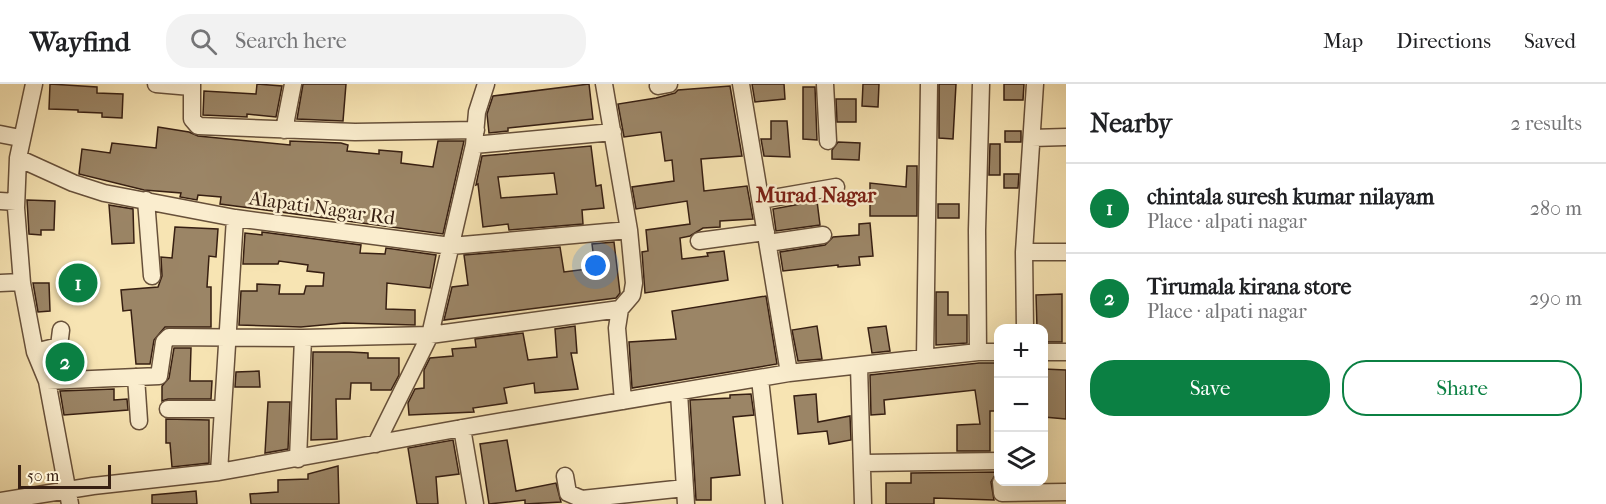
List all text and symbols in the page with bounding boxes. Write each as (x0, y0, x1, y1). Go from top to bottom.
search box (166, 14, 586, 68)
text: Wayfind (30, 25, 130, 58)
icon: search (187, 25, 220, 58)
text: Search here (235, 28, 347, 54)
text: Map (1323, 29, 1363, 53)
text: Directions (1396, 29, 1491, 53)
text: Saved (1524, 29, 1576, 53)
text: Nearby (1090, 108, 1172, 139)
text: 2 results (1511, 112, 1582, 135)
district label: Murad Nagar (755, 183, 877, 207)
text: chintala suresh kumar nilayam (1147, 184, 1434, 210)
street label: Alapati Nagar Rd (247, 186, 398, 230)
text: 1 (1106, 197, 1113, 220)
text: 280 m (1530, 197, 1582, 220)
text: Place · alpati nagar (1147, 210, 1307, 233)
your location (581, 251, 610, 280)
pin: 1 (58, 260, 98, 306)
text: Tirumala kirana store (1147, 274, 1351, 300)
text: 2 (1104, 287, 1115, 310)
text: 290 m (1529, 287, 1582, 310)
text: Place · alpati nagar (1147, 300, 1307, 323)
map controls (994, 324, 1048, 486)
button: + (994, 324, 1048, 378)
pin: 2 (46, 340, 84, 384)
button: Save (1090, 360, 1330, 416)
button: Share (1342, 360, 1582, 416)
button: − (994, 378, 1048, 432)
button: layers (994, 432, 1048, 486)
scale bar (18, 462, 111, 490)
text: 50 m (27, 466, 59, 485)

